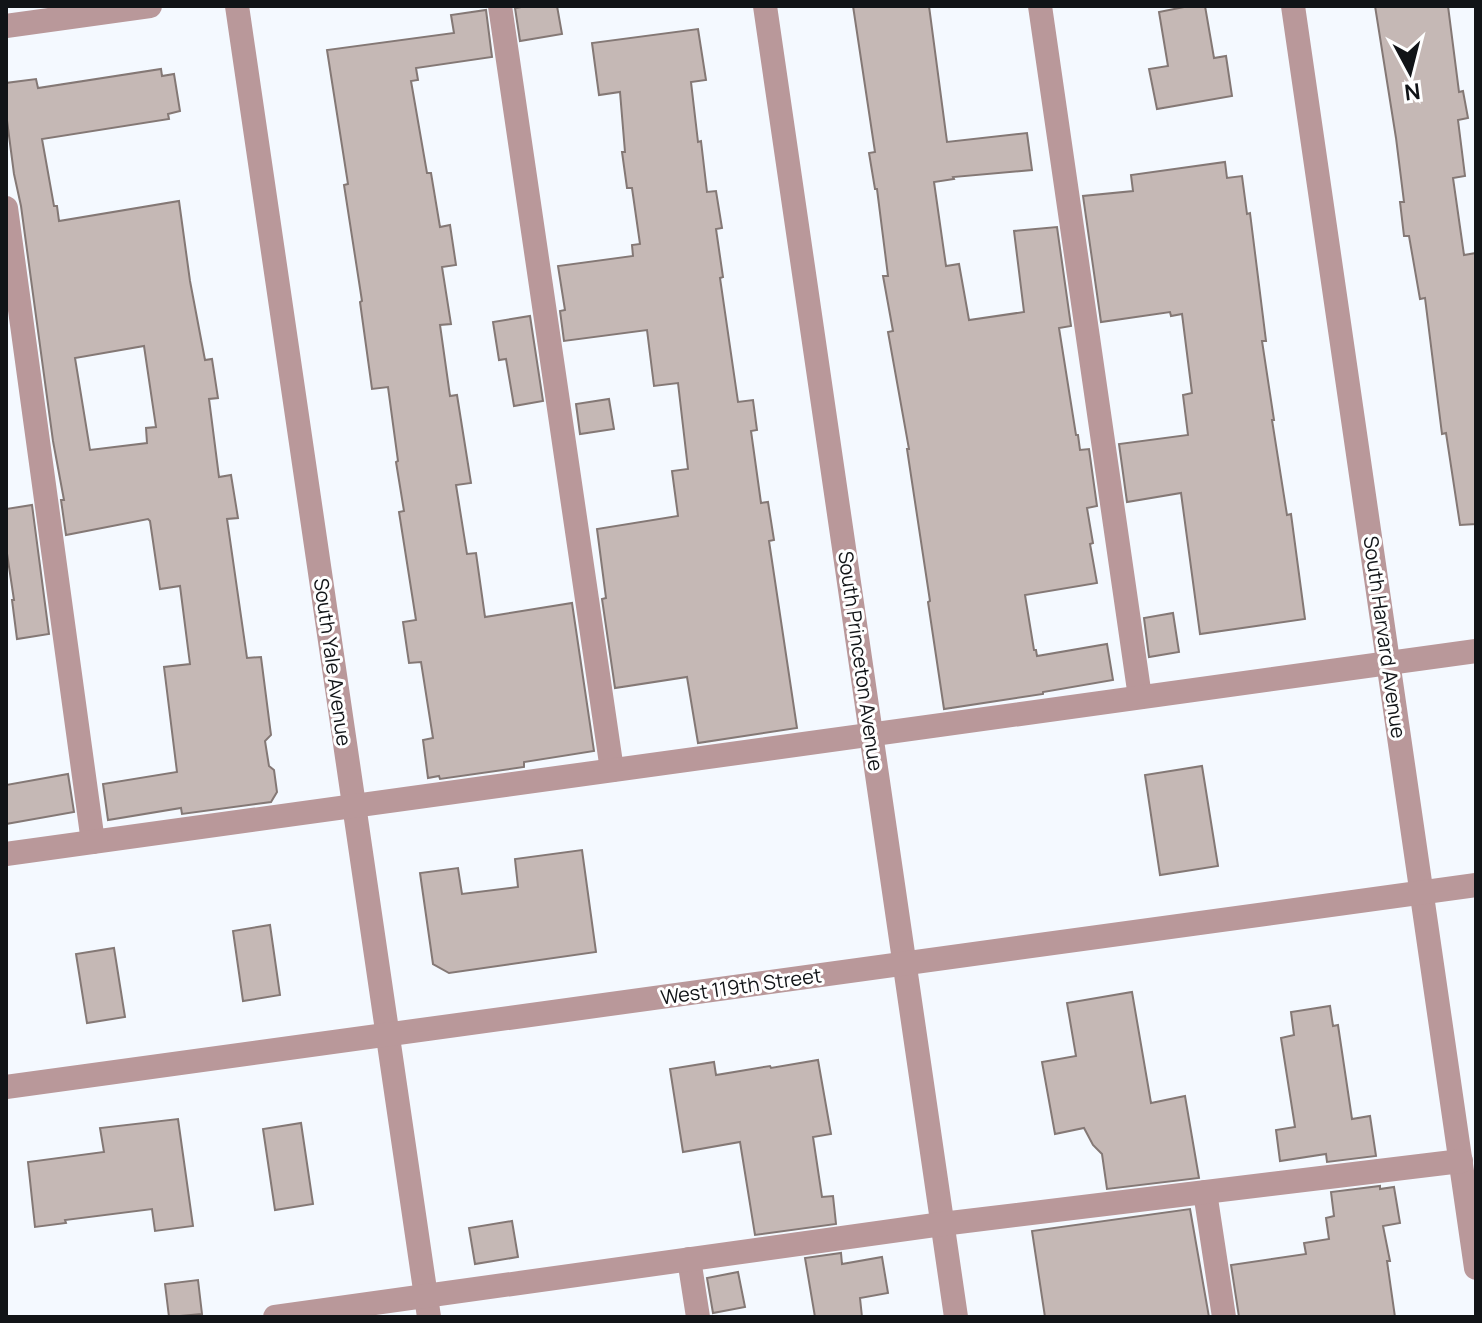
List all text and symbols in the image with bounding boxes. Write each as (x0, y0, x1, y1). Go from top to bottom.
north arrow (1370, 32, 1450, 112)
text: N (1403, 76, 1422, 108)
street label: South Harvard Avenue (1357, 534, 1413, 740)
street label: South Princeton Avenue (832, 549, 890, 773)
street label: South Yale Avenue (308, 576, 358, 748)
street label: West 119th Street (659, 961, 823, 1011)

